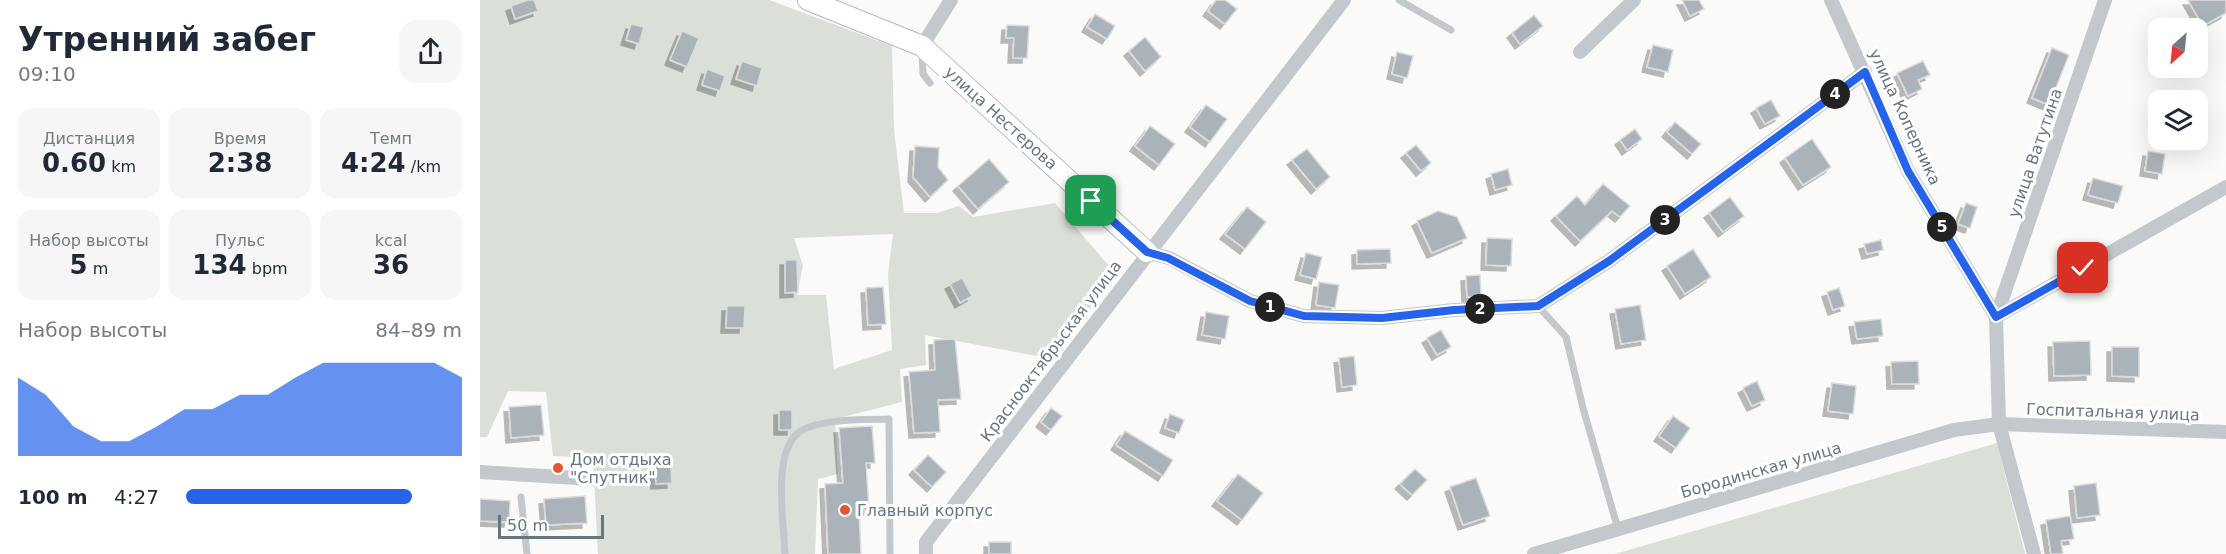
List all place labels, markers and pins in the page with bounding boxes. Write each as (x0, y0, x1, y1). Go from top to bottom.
pin: 4 (1820, 79, 1850, 109)
pin (1065, 175, 1116, 226)
pin: 3 (1650, 205, 1680, 235)
pin: 5 (1927, 212, 1957, 242)
pin (2057, 242, 2108, 293)
pin: 1 (1255, 292, 1285, 322)
pin: 2 (1465, 294, 1495, 324)
place label: Дом отдыха "Спутник" (570, 450, 672, 487)
marker: Дом отдыха "Спутник" (551, 461, 565, 475)
place label: Главный корпус (857, 501, 993, 520)
marker: Главный корпус (838, 503, 852, 517)

